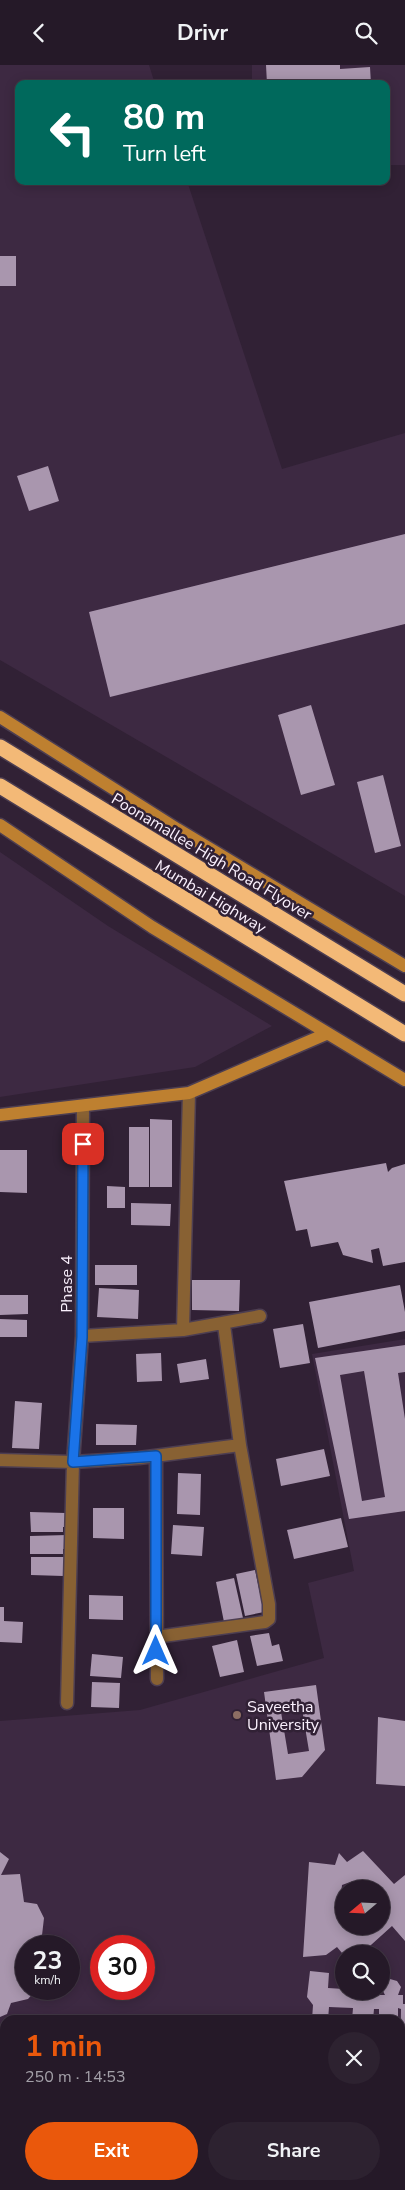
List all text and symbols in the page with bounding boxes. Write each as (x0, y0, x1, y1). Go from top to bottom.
text: Drivr (177, 18, 228, 48)
icon: back (25, 19, 53, 47)
icon: search (352, 19, 380, 47)
text: 80 m (123, 94, 205, 141)
icon: left (40, 100, 105, 165)
text: Turn left (123, 139, 206, 169)
street label: Poonamallee High Road Flyover (107, 788, 316, 926)
street label: Mumbai Highway (151, 855, 271, 939)
pin (62, 1123, 104, 1165)
icon: arrive (69, 1130, 97, 1158)
street label: Phase 4 (56, 1255, 78, 1313)
position arrow (129, 1624, 181, 1676)
place label: Saveetha University (247, 1696, 320, 1736)
marker: Saveetha University (231, 1709, 243, 1721)
north arrow (335, 1880, 390, 1935)
map controls (335, 1880, 390, 2000)
speed limit sign: 30 (90, 1935, 155, 2000)
text: 23 (32, 1944, 63, 1978)
button: search (335, 1945, 390, 2000)
text: km/h (34, 1972, 61, 1988)
text: 1 min (25, 2026, 103, 2067)
button: close (328, 2032, 380, 2084)
text: 250 m · 14:53 (25, 2066, 126, 2088)
button: Exit (25, 2122, 198, 2180)
button: Share (208, 2122, 380, 2180)

